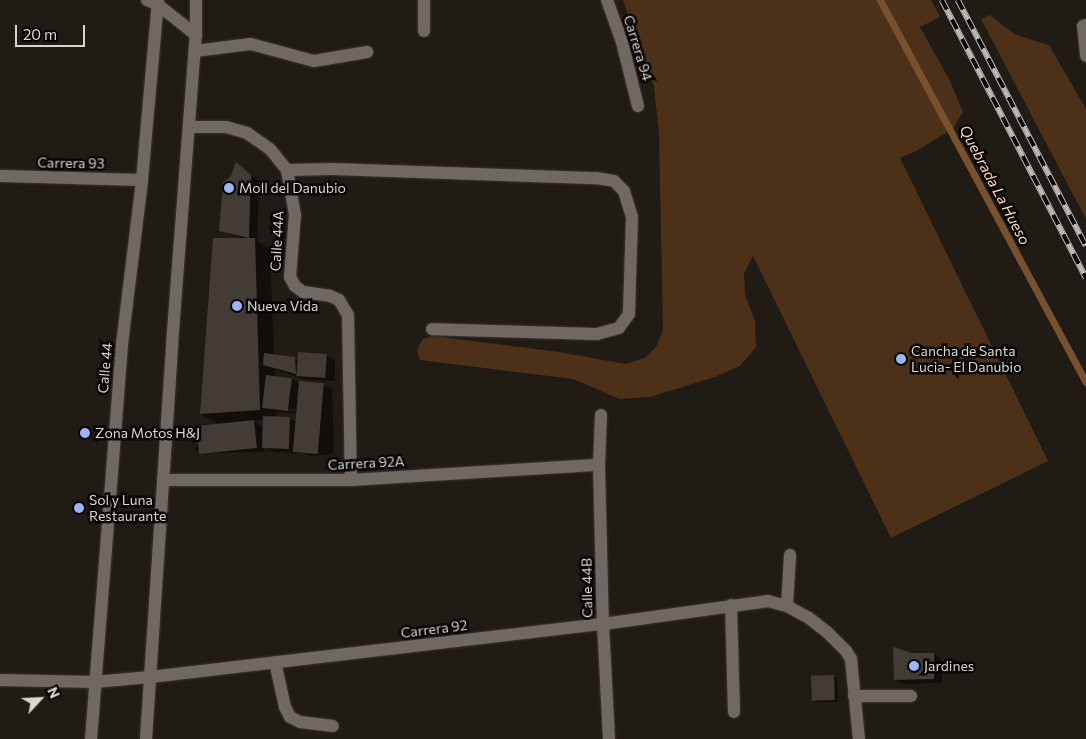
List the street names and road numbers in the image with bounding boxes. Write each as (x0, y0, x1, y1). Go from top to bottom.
street label: Carrera 94 (620, 13, 656, 83)
street label: Carrera 93 (37, 154, 105, 172)
street label: Calle 44A (267, 210, 287, 272)
street label: Calle 44 (94, 342, 116, 394)
street label: Carrera 92A (327, 453, 405, 473)
street label: Calle 44B (578, 558, 596, 618)
street label: Carrera 92 (400, 617, 468, 641)

